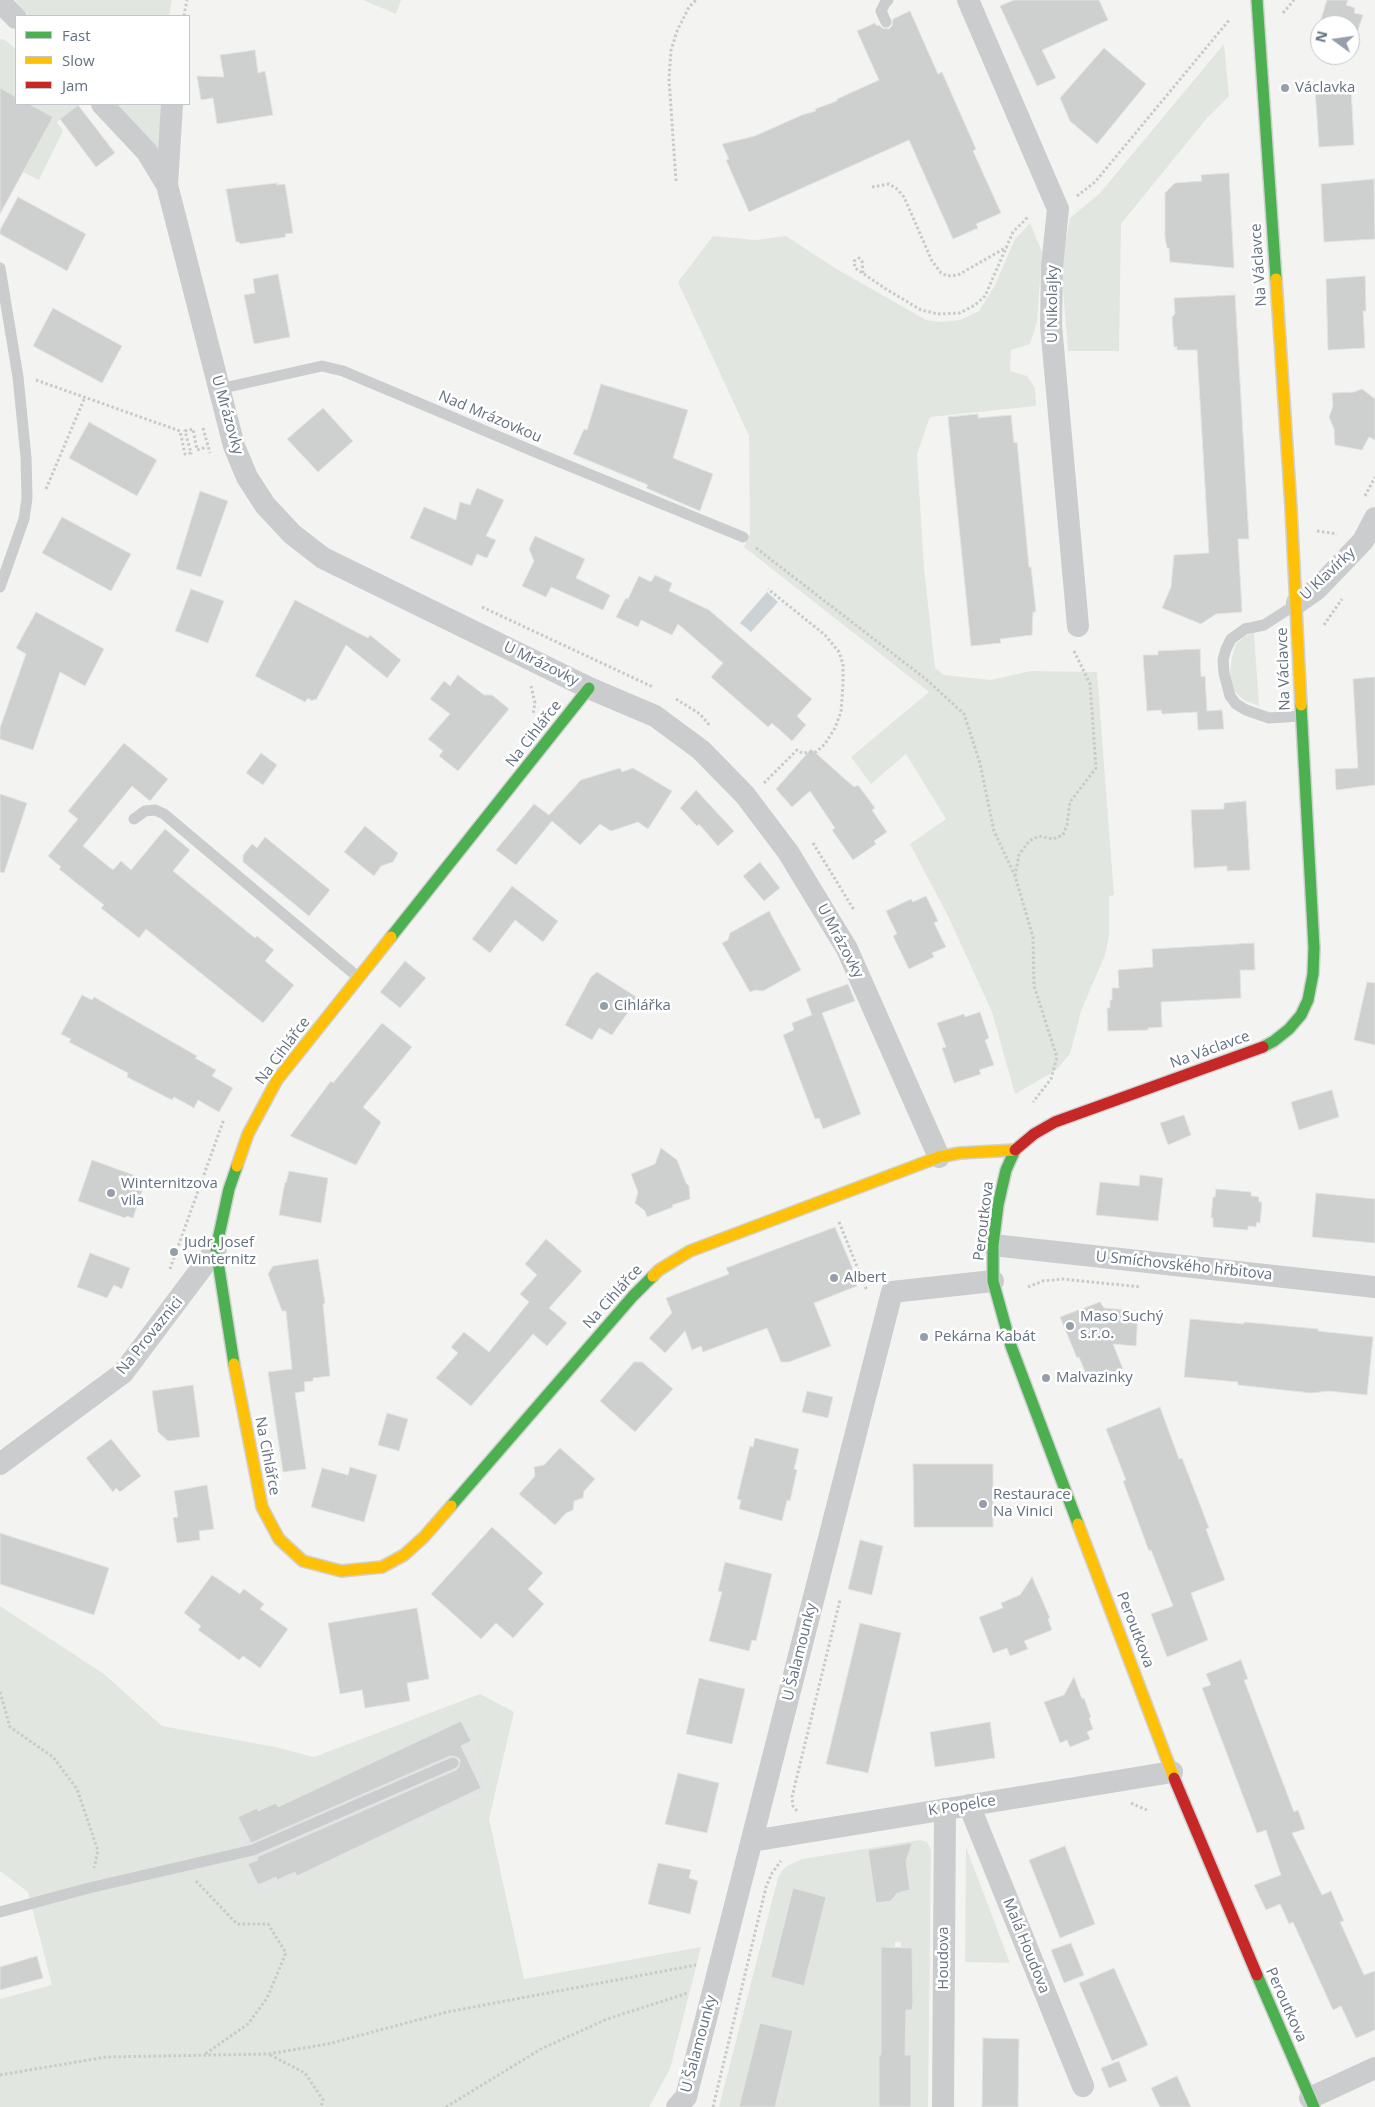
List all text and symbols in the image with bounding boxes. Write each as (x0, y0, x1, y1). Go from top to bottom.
legend (15, 15, 190, 105)
north arrow (1310, 15, 1360, 65)
text: Fast (62, 25, 91, 45)
text: N (1310, 29, 1332, 44)
text: Slow (62, 50, 95, 70)
text: Jam (62, 75, 88, 95)
place label: Václavka (1295, 79, 1355, 97)
marker: Václavka (1279, 82, 1291, 94)
street label: Na Václavce (1247, 223, 1271, 307)
street label: U Nikolajky (1044, 265, 1062, 343)
street label: U Mrázovky (207, 373, 247, 457)
street label: Nad Mrázovkou (436, 387, 544, 447)
street label: U Klavírky (1297, 544, 1359, 604)
street label: Na Václavce (1274, 627, 1294, 711)
street label: U Mrázovky (500, 638, 582, 690)
street label: Na Cihlářce (502, 697, 566, 771)
street label: U Mrázovky (813, 901, 867, 981)
place label: Cihlářka (614, 997, 671, 1015)
marker: Cihlářka (598, 1000, 610, 1012)
street label: Na Cihlářce (252, 1014, 314, 1088)
street label: Na Václavce (1168, 1027, 1252, 1073)
place label: Winternitzova vila (121, 1175, 218, 1210)
street label: Peroutkova (970, 1180, 998, 1262)
marker: Winternitzova vila (105, 1187, 117, 1199)
place label: Judr. Josef Winternitz (184, 1234, 256, 1269)
marker: Judr. Josef Winternitz (168, 1246, 180, 1258)
street label: U Smíchovského hřbitova (1095, 1248, 1273, 1284)
street label: Na Cihlářce (580, 1261, 646, 1333)
place label: Albert (844, 1269, 886, 1287)
marker: Albert (828, 1272, 840, 1284)
street label: Na Provaznici (113, 1294, 187, 1378)
place label: Maso Suchý s.r.o. (1080, 1308, 1163, 1343)
marker: Maso Suchý s.r.o. (1064, 1320, 1076, 1332)
place label: Pekárna Kabát (934, 1328, 1036, 1346)
marker: Pekárna Kabát (918, 1331, 930, 1343)
place label: Malvazinky (1056, 1369, 1133, 1387)
marker: Malvazinky (1040, 1372, 1052, 1384)
street label: Na Cihlářce (251, 1415, 283, 1497)
place label: Restaurace Na Vinici (993, 1486, 1071, 1521)
marker: Restaurace Na Vinici (977, 1498, 989, 1510)
street label: Peroutkova (1112, 1589, 1158, 1671)
street label: U Šalamounky (779, 1601, 821, 1703)
street label: K Popelce (927, 1792, 997, 1820)
street label: Malá Houdova (999, 1896, 1053, 1996)
street label: Houdova (935, 1926, 953, 1990)
street label: Peroutkova (1262, 1965, 1310, 2045)
street label: U Šalamounky (677, 1993, 721, 2095)

